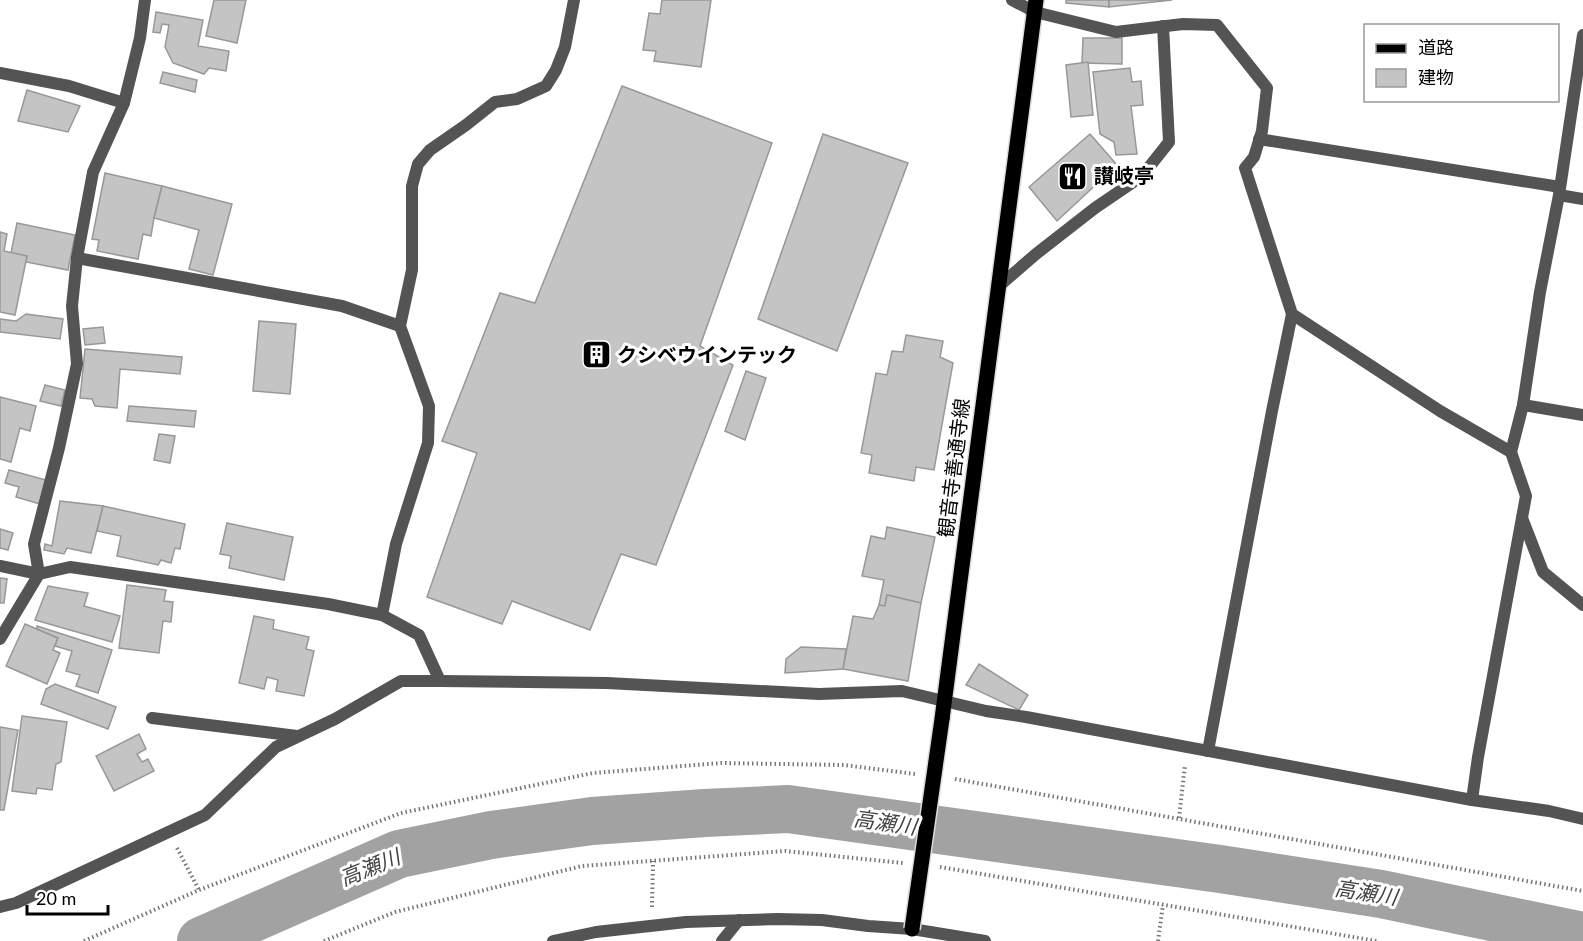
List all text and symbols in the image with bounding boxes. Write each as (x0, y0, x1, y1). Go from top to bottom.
legend (1364, 24, 1559, 102)
text: 道路 (1418, 36, 1454, 58)
text: 建物 (1418, 66, 1454, 88)
restaurant icon: 讃岐亭 (1057, 160, 1089, 192)
place label: 讃岐亭 (1094, 163, 1154, 187)
building icon: クシベウインテック (580, 339, 612, 371)
place label: クシベウインテック (617, 342, 797, 366)
street label: 観音寺善通寺線 (933, 397, 973, 539)
water label: 高瀬川 (852, 805, 920, 839)
water label: 高瀬川 (336, 842, 405, 890)
water label: 高瀬川 (1333, 874, 1401, 909)
scale bar (27, 878, 108, 916)
text: 20 m (36, 887, 76, 909)

